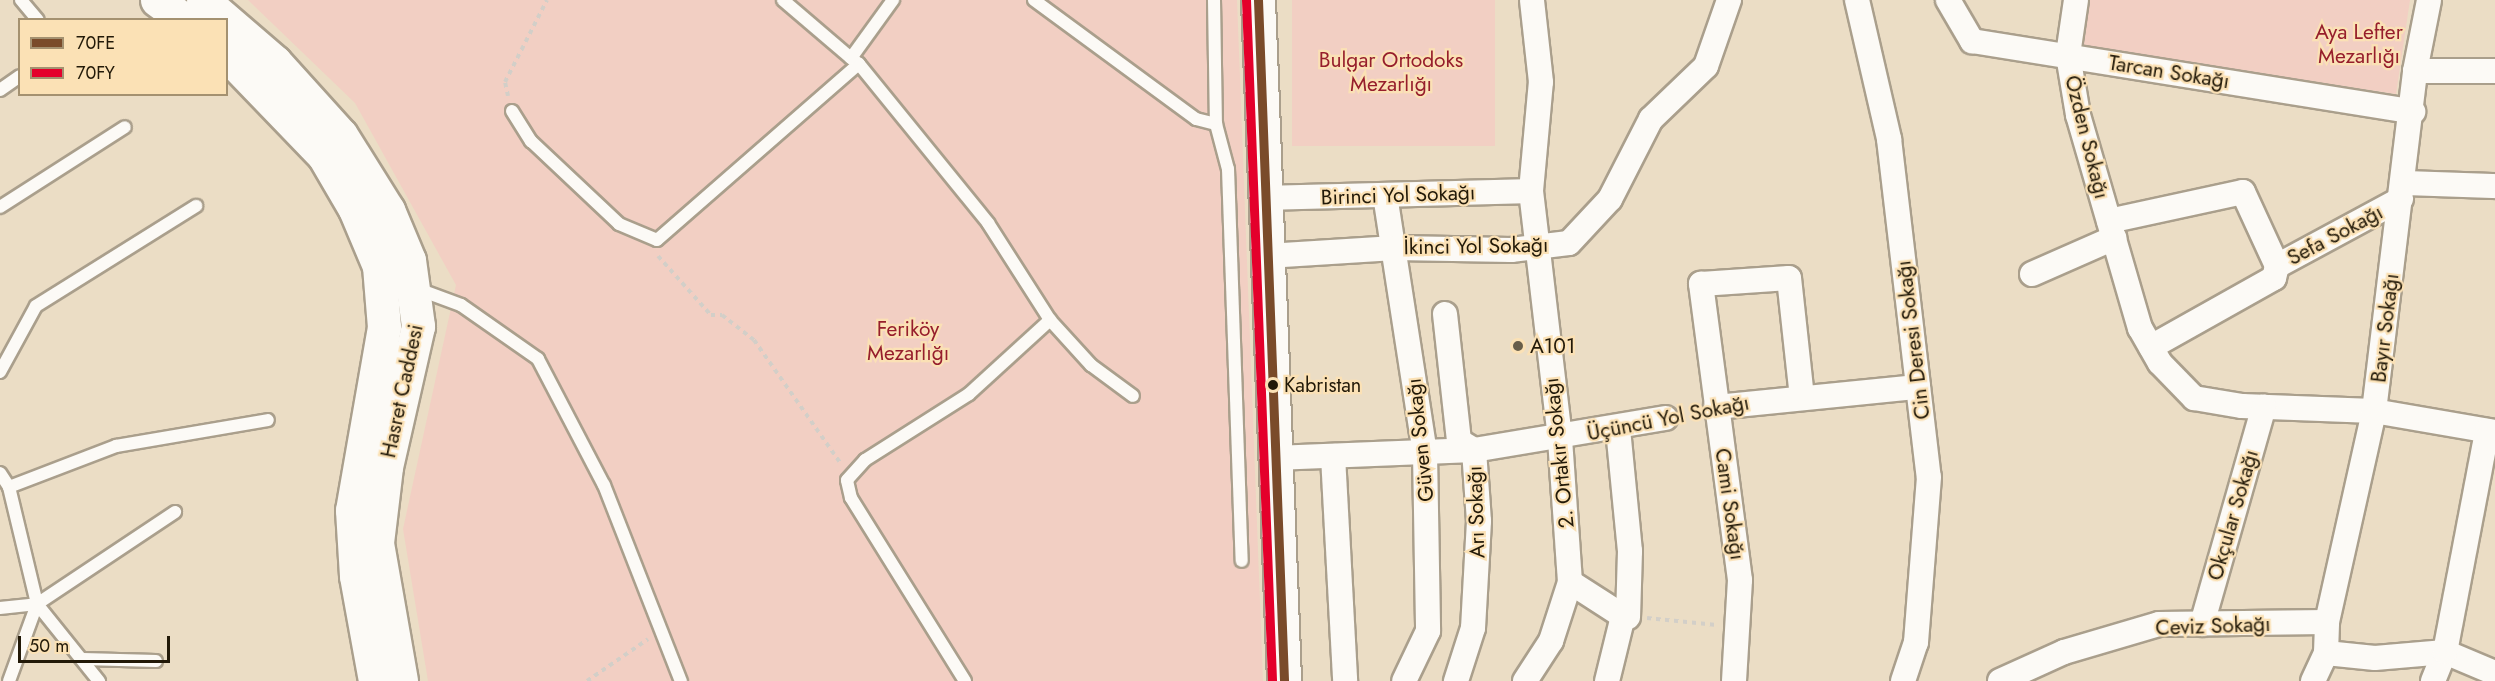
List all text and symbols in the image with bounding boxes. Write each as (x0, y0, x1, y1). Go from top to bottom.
legend (18, 18, 228, 96)
park label: Aya Lefter Mezarlığı (2315, 19, 2403, 69)
text: 70FE (76, 30, 115, 56)
park label: Bulgar Ortodoks Mezarlığı (1319, 47, 1463, 97)
street label: Tarcan Sokağı (2107, 50, 2231, 94)
text: 70FY (76, 60, 115, 86)
street label: Özden Sokağı (2060, 73, 2114, 201)
street label: Birinci Yol Sokağı (1320, 180, 1476, 210)
street label: Sefa Sokağı (2283, 199, 2387, 271)
street label: İkinci Yol Sokağı (1403, 232, 1549, 260)
street label: Cin Deresi Sokağı (1891, 259, 1935, 421)
street label: Bayır Sokağı (2366, 272, 2404, 384)
park label: Feriköy Mezarlığı (867, 316, 949, 366)
street label: Hasret Caddesi (376, 322, 428, 460)
place label: A101 (1530, 333, 1575, 359)
marker: A101 (1511, 339, 1525, 353)
place label: Kabristan (1284, 373, 1361, 397)
street label: 2. Ortakır Sokağı (1539, 376, 1579, 530)
street label: Güven Sokağı (1401, 377, 1439, 503)
marker: Kabristan (1267, 379, 1279, 391)
street label: Üçüncü Yol Sokağı (1585, 390, 1751, 446)
street label: Cami Sokağı (1710, 447, 1750, 561)
street label: Okçular Sokağı (2202, 447, 2264, 583)
street label: Arı Sokağı (1462, 465, 1490, 559)
street label: Ceviz Sokağı (2155, 611, 2271, 641)
scale bar (21, 624, 172, 662)
text: 50 m (29, 633, 69, 659)

